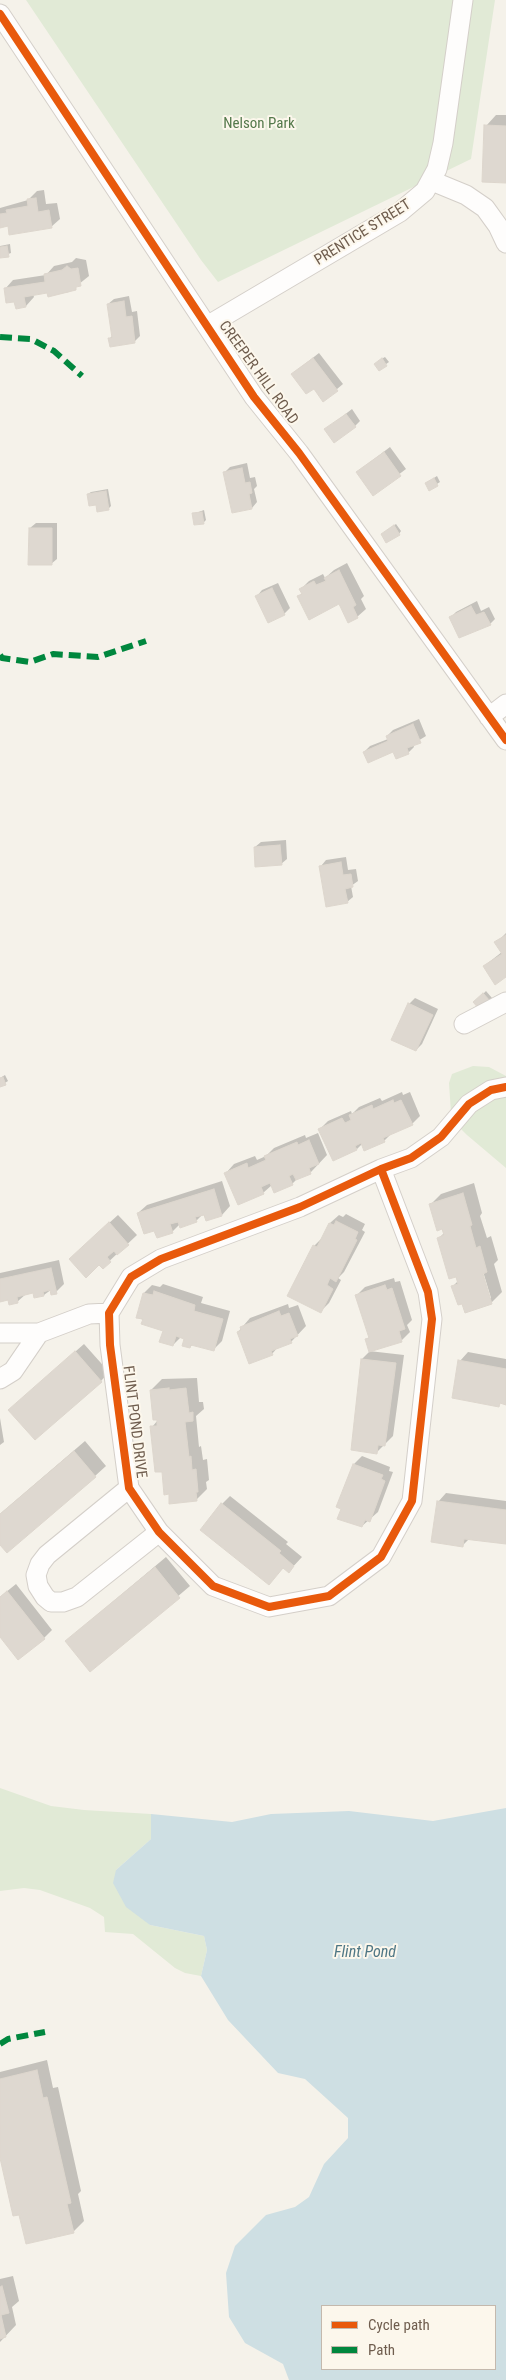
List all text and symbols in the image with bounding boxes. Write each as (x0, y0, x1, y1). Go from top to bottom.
park label: Nelson Park (223, 115, 295, 133)
street label: PRENTICE STREET (312, 196, 414, 270)
street label: CREEPER HILL ROAD (214, 318, 302, 428)
street label: FLINT POND DRIVE (118, 1365, 150, 1479)
water label: Flint Pond (334, 1943, 396, 1963)
legend (321, 2305, 496, 2370)
text: Cycle path (368, 2316, 430, 2334)
text: Path (368, 2341, 395, 2359)

